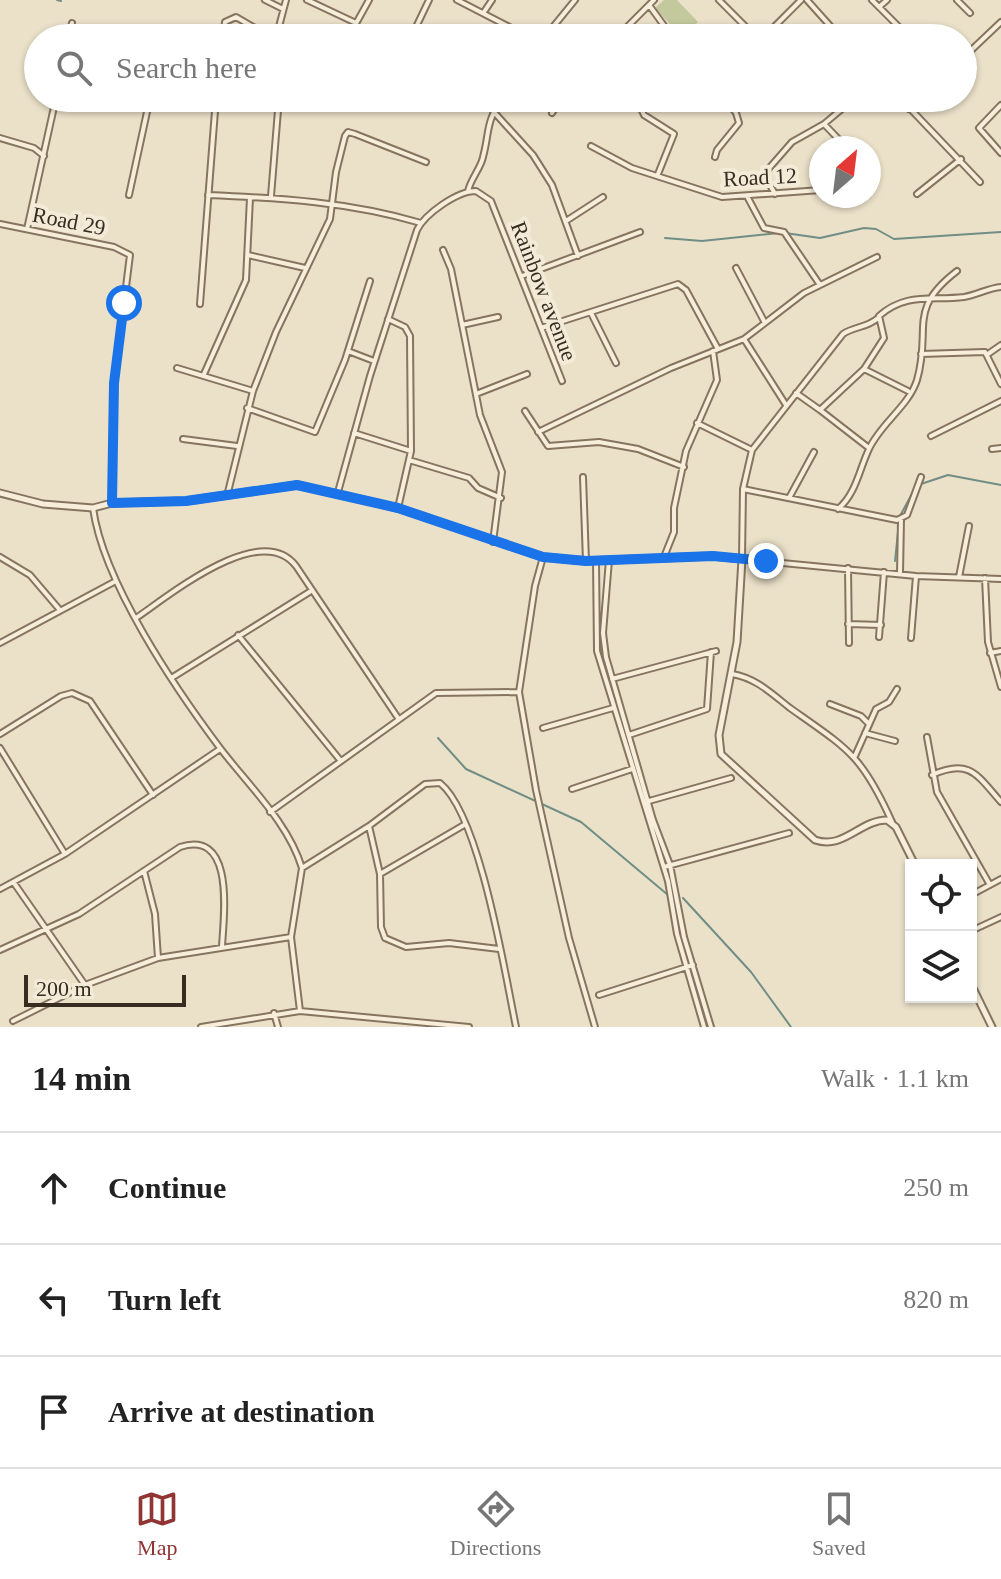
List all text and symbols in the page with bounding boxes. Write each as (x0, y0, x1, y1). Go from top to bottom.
search box (24, 24, 977, 112)
icon: search (52, 46, 96, 90)
text: Search here (116, 51, 257, 84)
north arrow (809, 136, 881, 208)
street label: Road 12 (722, 163, 798, 191)
street label: Road 29 (30, 202, 108, 240)
street label: Rainbow avenue (506, 218, 582, 364)
route start (106, 285, 142, 321)
route end (748, 543, 784, 579)
map controls (905, 859, 977, 1003)
button: locate (905, 859, 977, 931)
button: layers (905, 931, 977, 1003)
scale bar (24, 971, 186, 1007)
text: 200 m (36, 976, 92, 1001)
text: 14 min (32, 1060, 131, 1097)
text: Walk · 1.1 km (821, 1064, 969, 1093)
icon: ahead (32, 1166, 76, 1210)
text: Continue (108, 1171, 226, 1204)
text: 250 m (903, 1173, 969, 1202)
icon: left (32, 1278, 76, 1322)
text: Turn left (108, 1283, 221, 1316)
text: 820 m (903, 1285, 969, 1314)
icon: arrive (32, 1390, 76, 1434)
text: Arrive at destination (108, 1395, 375, 1428)
tab: Map (135, 1487, 179, 1561)
tab: Directions (450, 1487, 541, 1561)
tab: Saved (812, 1487, 866, 1561)

